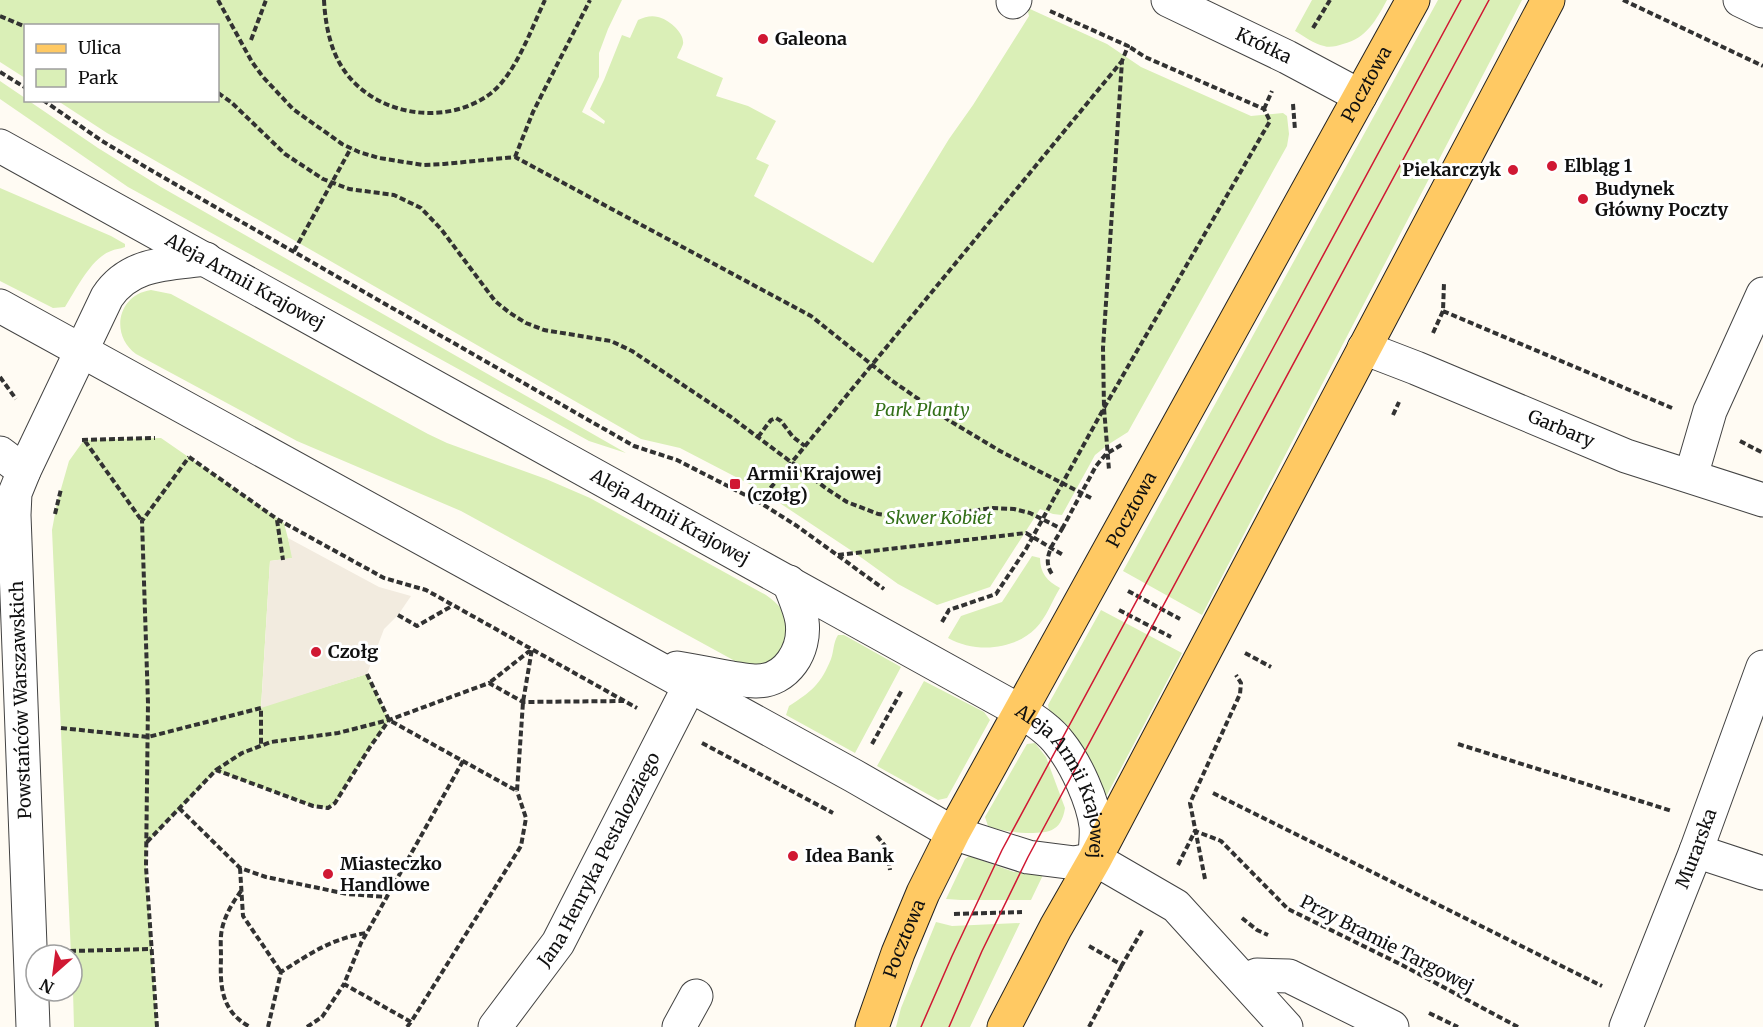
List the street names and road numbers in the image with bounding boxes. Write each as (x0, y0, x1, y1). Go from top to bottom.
street label: Krótka (1232, 22, 1296, 69)
street label: Pocztowa (1336, 42, 1396, 126)
street label: Aleja Armii Krajowej (161, 227, 329, 335)
street label: Garbary (1525, 404, 1598, 453)
street label: Aleja Armii Krajowej (586, 463, 754, 570)
street label: Pocztowa (1101, 467, 1162, 551)
street label: Powstańców Warszawskich (5, 580, 36, 820)
street label: Aleja Armii Krajowej (1010, 699, 1109, 859)
street label: Jana Henryka Pestalozziego (532, 748, 665, 972)
street label: Murarska (1670, 805, 1722, 892)
street label: Przy Bramie Targowej (1297, 890, 1478, 997)
street label: Pocztowa (878, 895, 930, 981)

